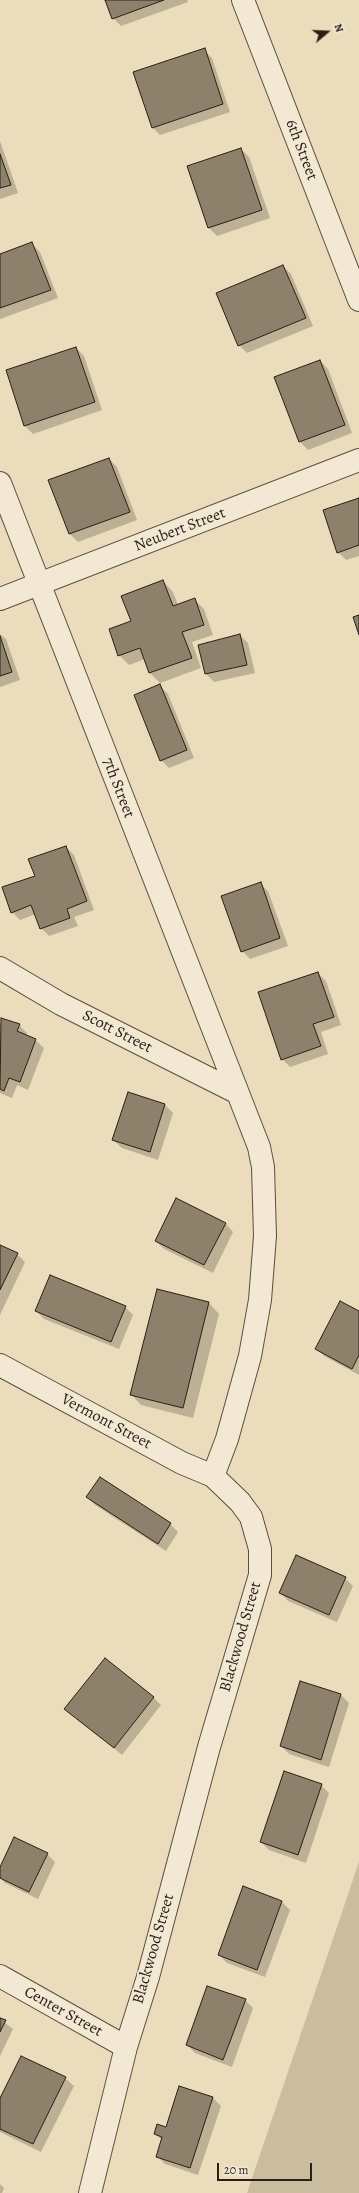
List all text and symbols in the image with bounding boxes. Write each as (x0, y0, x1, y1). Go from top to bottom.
north arrow (307, 12, 347, 52)
text: N (330, 22, 347, 34)
street label: 6th Street (281, 117, 321, 183)
street label: Neubert Street (132, 504, 228, 556)
street label: 7th Street (98, 755, 138, 821)
street label: Scott Street (79, 1006, 155, 1058)
street label: Vermont Street (57, 1390, 155, 1454)
street label: Blackwood Street (216, 1580, 266, 1694)
street label: Blackwood Street (129, 1892, 179, 2006)
street label: Center Street (20, 1983, 106, 2041)
scale bar (219, 2155, 314, 2181)
text: 20 m (224, 2162, 248, 2178)

